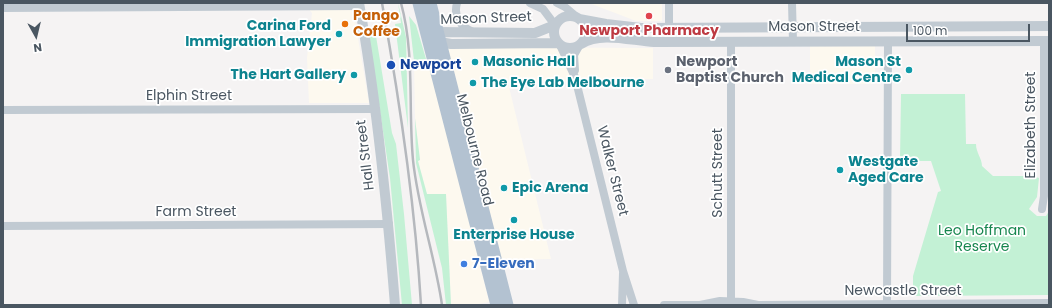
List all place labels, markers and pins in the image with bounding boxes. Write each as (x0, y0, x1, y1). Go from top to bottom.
place label: Pango Coffee (353, 8, 400, 40)
marker: Newport Pharmacy (644, 11, 654, 21)
place label: Carina Ford Immigration Lawyer (185, 18, 331, 50)
marker: Pango Coffee (340, 19, 350, 29)
place label: Newport Pharmacy (579, 23, 719, 39)
marker: Carina Ford Immigration Lawyer (334, 29, 344, 39)
place label: Masonic Hall (483, 54, 575, 70)
place label: Newport Baptist Church (676, 54, 784, 86)
place label: Mason St Medical Centre (792, 54, 901, 86)
place label: Newport (400, 57, 461, 73)
marker: Masonic Hall (470, 57, 480, 67)
marker: Newport (385, 59, 397, 71)
marker: Newport Baptist Church (663, 65, 673, 75)
marker: Mason St Medical Centre (904, 65, 914, 75)
place label: The Hart Gallery (230, 67, 346, 83)
marker: The Hart Gallery (349, 70, 359, 80)
place label: The Eye Lab Melbourne (481, 75, 644, 91)
marker: The Eye Lab Melbourne (468, 78, 478, 88)
place label: Westgate Aged Care (848, 154, 924, 186)
marker: Westgate Aged Care (835, 165, 845, 175)
place label: Epic Arena (512, 180, 589, 196)
marker: Epic Arena (499, 183, 509, 193)
marker: Enterprise House (509, 215, 519, 225)
place label: Enterprise House (453, 227, 575, 243)
place label: 7-Eleven (472, 256, 535, 272)
marker: 7-Eleven (459, 259, 469, 269)

